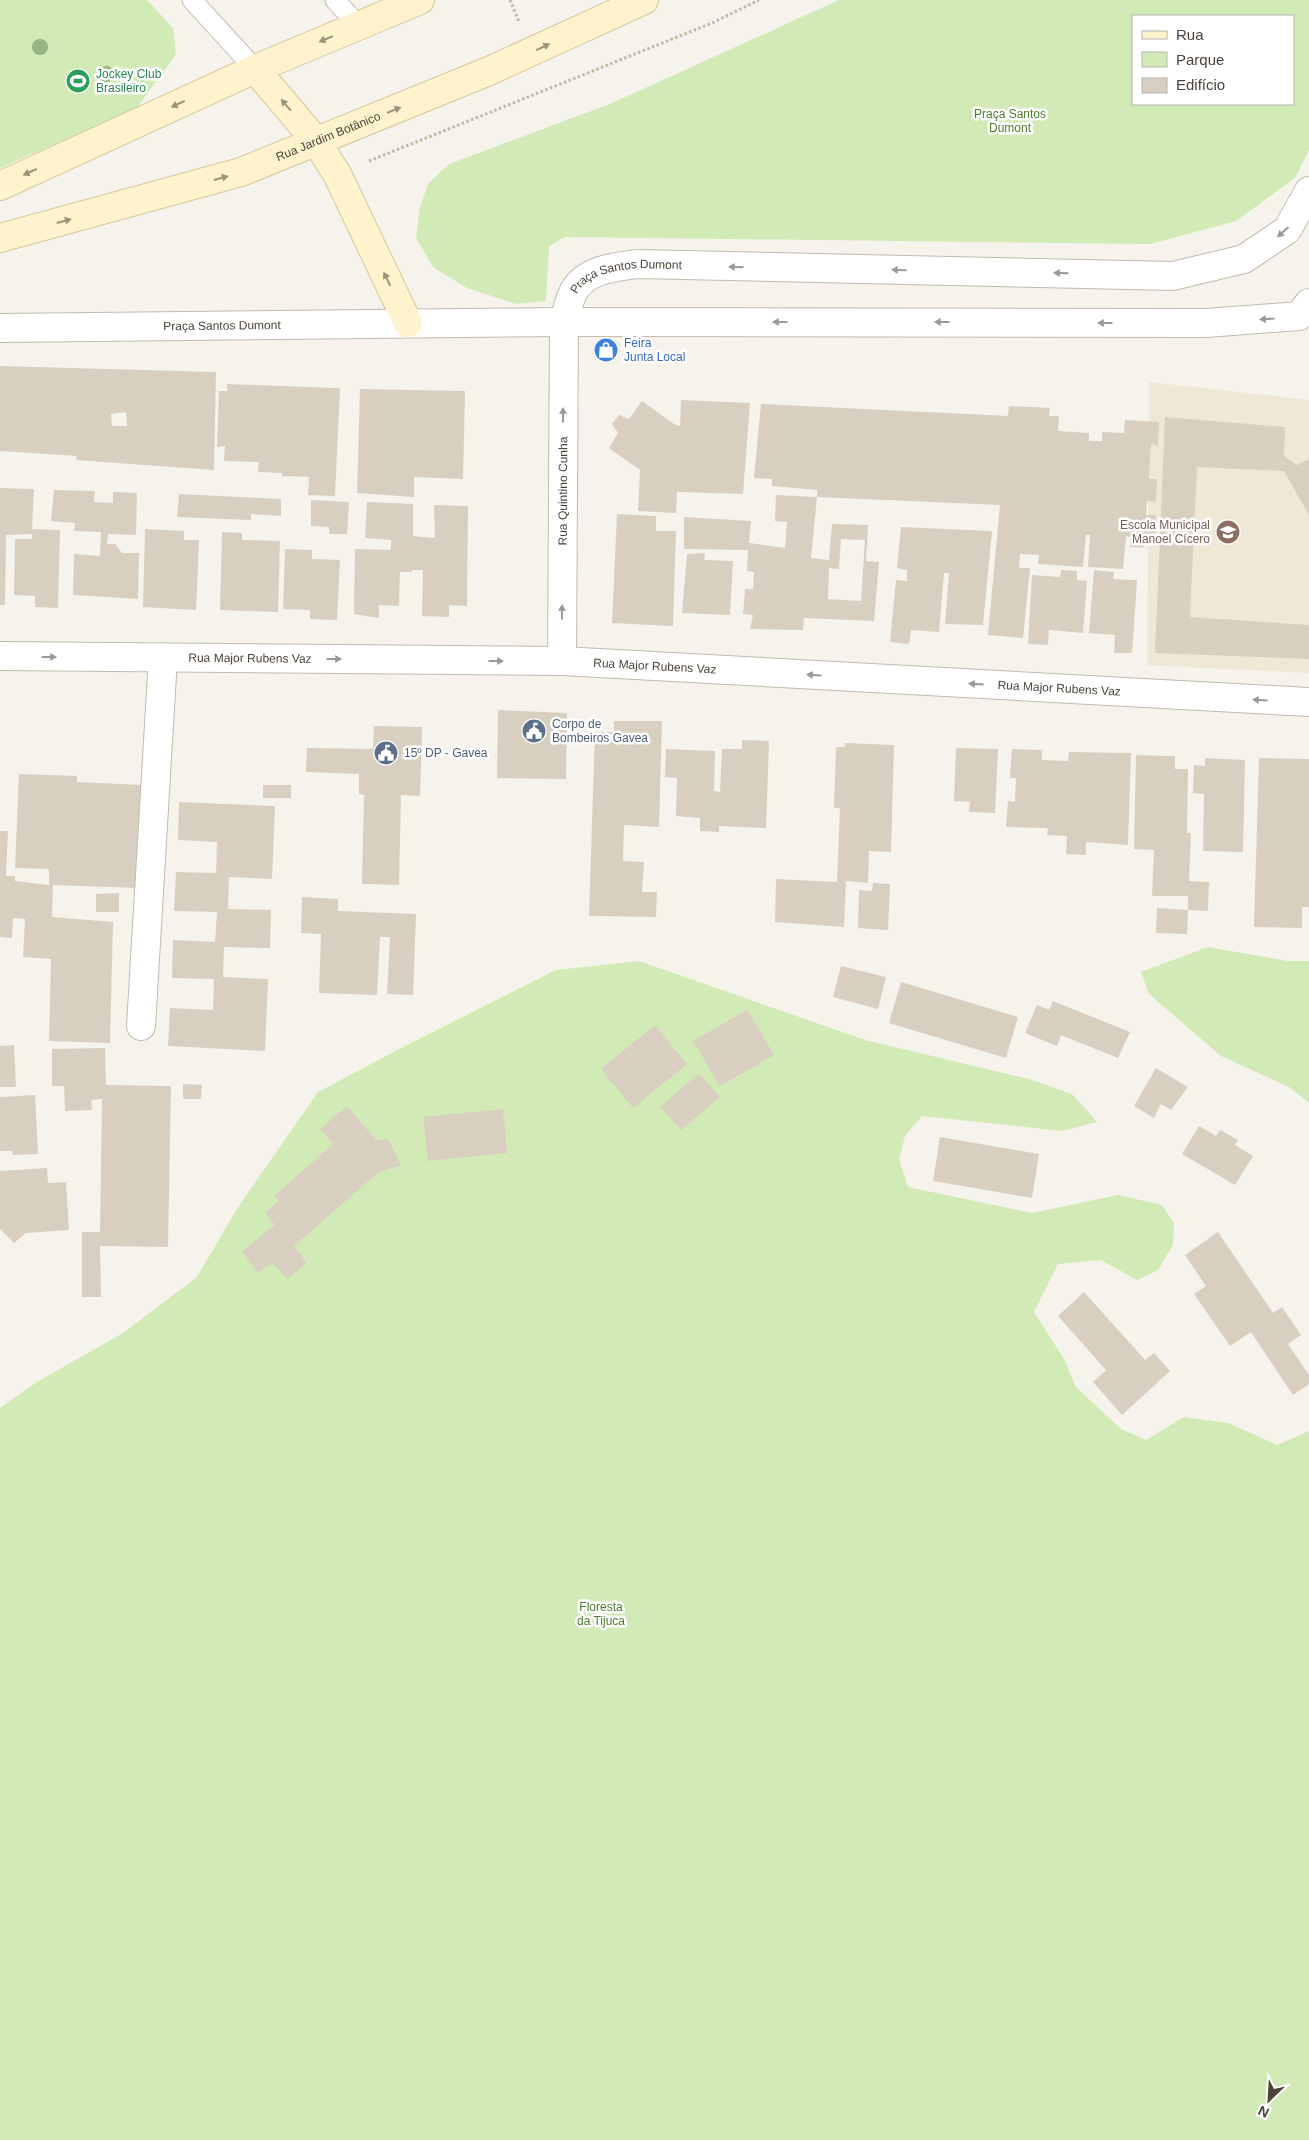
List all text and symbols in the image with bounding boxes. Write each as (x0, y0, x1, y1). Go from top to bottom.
legend (1132, 15, 1294, 105)
text: Rua (1176, 26, 1204, 43)
one-way arrow (319, 35, 333, 43)
one-way arrow (536, 42, 550, 50)
text: Parque (1176, 51, 1224, 68)
place label: Jockey Club Brasileiro (96, 67, 162, 95)
sports icon: Jockey Club Brasileiro (65, 68, 91, 94)
text: Edifício (1176, 76, 1225, 93)
one-way arrow (280, 99, 292, 111)
one-way arrow (171, 101, 185, 109)
one-way arrow (386, 106, 401, 113)
park label: Praça Santos Dumont (974, 107, 1046, 135)
street label: Rua Jardim Botânico (274, 109, 383, 164)
one-way arrow (23, 168, 37, 176)
one-way arrow (213, 173, 228, 181)
one-way arrow (56, 216, 71, 224)
one-way arrow (1276, 226, 1289, 237)
street label: Praça Santos Dumont (567, 257, 683, 296)
one-way arrow (728, 262, 744, 270)
one-way arrow (891, 266, 907, 274)
one-way arrow (1053, 269, 1069, 277)
one-way arrow (383, 272, 391, 286)
one-way arrow (1259, 315, 1275, 323)
street label: Praça Santos Dumont (163, 318, 282, 333)
one-way arrow (771, 318, 787, 326)
one-way arrow (934, 318, 950, 326)
one-way arrow (1096, 319, 1112, 327)
place label: Feira Junta Local (624, 336, 685, 364)
shop icon: Feira Junta Local (593, 337, 619, 363)
one-way arrow (560, 407, 568, 423)
street label: Rua Quintino Cunha (556, 436, 570, 546)
place label: Escola Municipal Manoel Cícero (1120, 518, 1210, 546)
school or university icon: Escola Municipal Manoel Cícero (1215, 519, 1241, 545)
one-way arrow (558, 604, 566, 620)
street label: Rua Major Rubens Vaz (188, 651, 312, 666)
one-way arrow (41, 653, 57, 661)
one-way arrow (326, 655, 342, 663)
street label: Rua Major Rubens Vaz (593, 656, 717, 676)
one-way arrow (488, 657, 504, 665)
one-way arrow (805, 671, 821, 679)
street label: Rua Major Rubens Vaz (997, 678, 1121, 699)
one-way arrow (967, 680, 983, 688)
one-way arrow (1252, 695, 1268, 703)
place label: Corpo de Bombeiros Gavea (552, 717, 648, 745)
public building icon: Corpo de Bombeiros Gavea (521, 718, 547, 744)
public building icon: 15º DP - Gavea (373, 740, 399, 766)
place label: 15º DP - Gavea (404, 746, 488, 760)
park label: Floresta da Tijuca (577, 1600, 625, 1628)
north arrow (1244, 2075, 1294, 2125)
text: N (1256, 2102, 1271, 2121)

